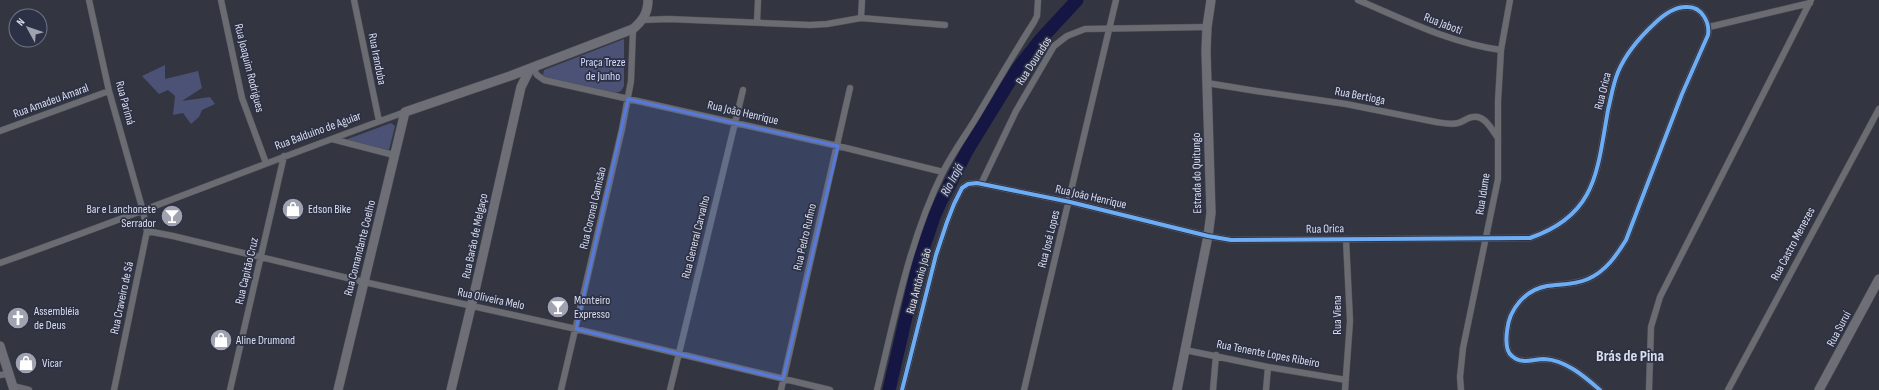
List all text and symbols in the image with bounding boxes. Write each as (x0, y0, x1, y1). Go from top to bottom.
north arrow (8, 8, 48, 48)
street label: Rua Jaboti (1422, 10, 1464, 38)
text: N (14, 15, 28, 28)
street label: Rua Joaquim Rodrigues (231, 22, 267, 114)
street label: Rua Iranduba (365, 32, 389, 86)
street label: Rua Dourados (1013, 34, 1055, 88)
park label: Praça Treze de Junho (580, 55, 626, 84)
street label: Rua Orica (1591, 70, 1615, 111)
street label: Rua Amadeu Amaral (11, 80, 91, 122)
street label: Rua Parimá (112, 80, 138, 127)
street label: Rua Bertioga (1334, 84, 1387, 108)
street label: Rua João Henrique (706, 98, 780, 129)
street label: Rua Balduino de Aguiar (273, 108, 364, 154)
street label: Estrada do Quitungo (1189, 132, 1205, 214)
water label: Rio Irajá (937, 160, 967, 199)
street label: Rua Coronel Camisão (576, 165, 610, 251)
street label: Rua Idume (1472, 172, 1494, 216)
street label: Rua João Henrique (1054, 182, 1128, 213)
street label: Rua Barão de Melgaço (459, 192, 491, 280)
street label: Rua General Carvalho (678, 194, 714, 280)
shop icon: Edson Bike (280, 196, 306, 222)
street label: Rua Comandante Coelho (341, 199, 379, 297)
place label: Bar e Lanchonete Serrador (86, 202, 157, 231)
place label: Edson Bike (308, 202, 351, 217)
street label: Rua Pedro Rufino (790, 202, 820, 272)
bar icon: Bar e Lanchonete Serrador (159, 203, 185, 229)
street label: Rua Castro Menezes (1767, 205, 1819, 283)
street label: Rua José Lopes (1035, 209, 1063, 269)
street label: Rua Orica (1306, 221, 1344, 237)
street label: Rua Capitão Cruz (232, 235, 262, 306)
street label: Rua Antônio João (903, 246, 935, 316)
street label: Rua Craveiro de Sá (107, 260, 137, 336)
street label: Rua Oliveira Melo (456, 285, 526, 313)
place label: Monteiro Expresso (574, 293, 610, 322)
bar icon: Monteiro Expresso (545, 294, 571, 320)
street label: Rua Viena (1330, 295, 1345, 335)
place label: Assembléia de Deus (33, 304, 79, 333)
church icon: Assembléia de Deus (5, 305, 31, 331)
street label: Rua Suruí (1823, 308, 1855, 349)
shop icon: Aline Drumond (208, 327, 234, 353)
place label: Aline Drumond (235, 333, 295, 348)
street label: Rua Tenente Lopes Ribeiro (1215, 337, 1321, 371)
district label: Brás de Pina (1596, 347, 1664, 366)
shop icon: Vicar (13, 350, 39, 376)
place label: Vicar (42, 356, 63, 371)

